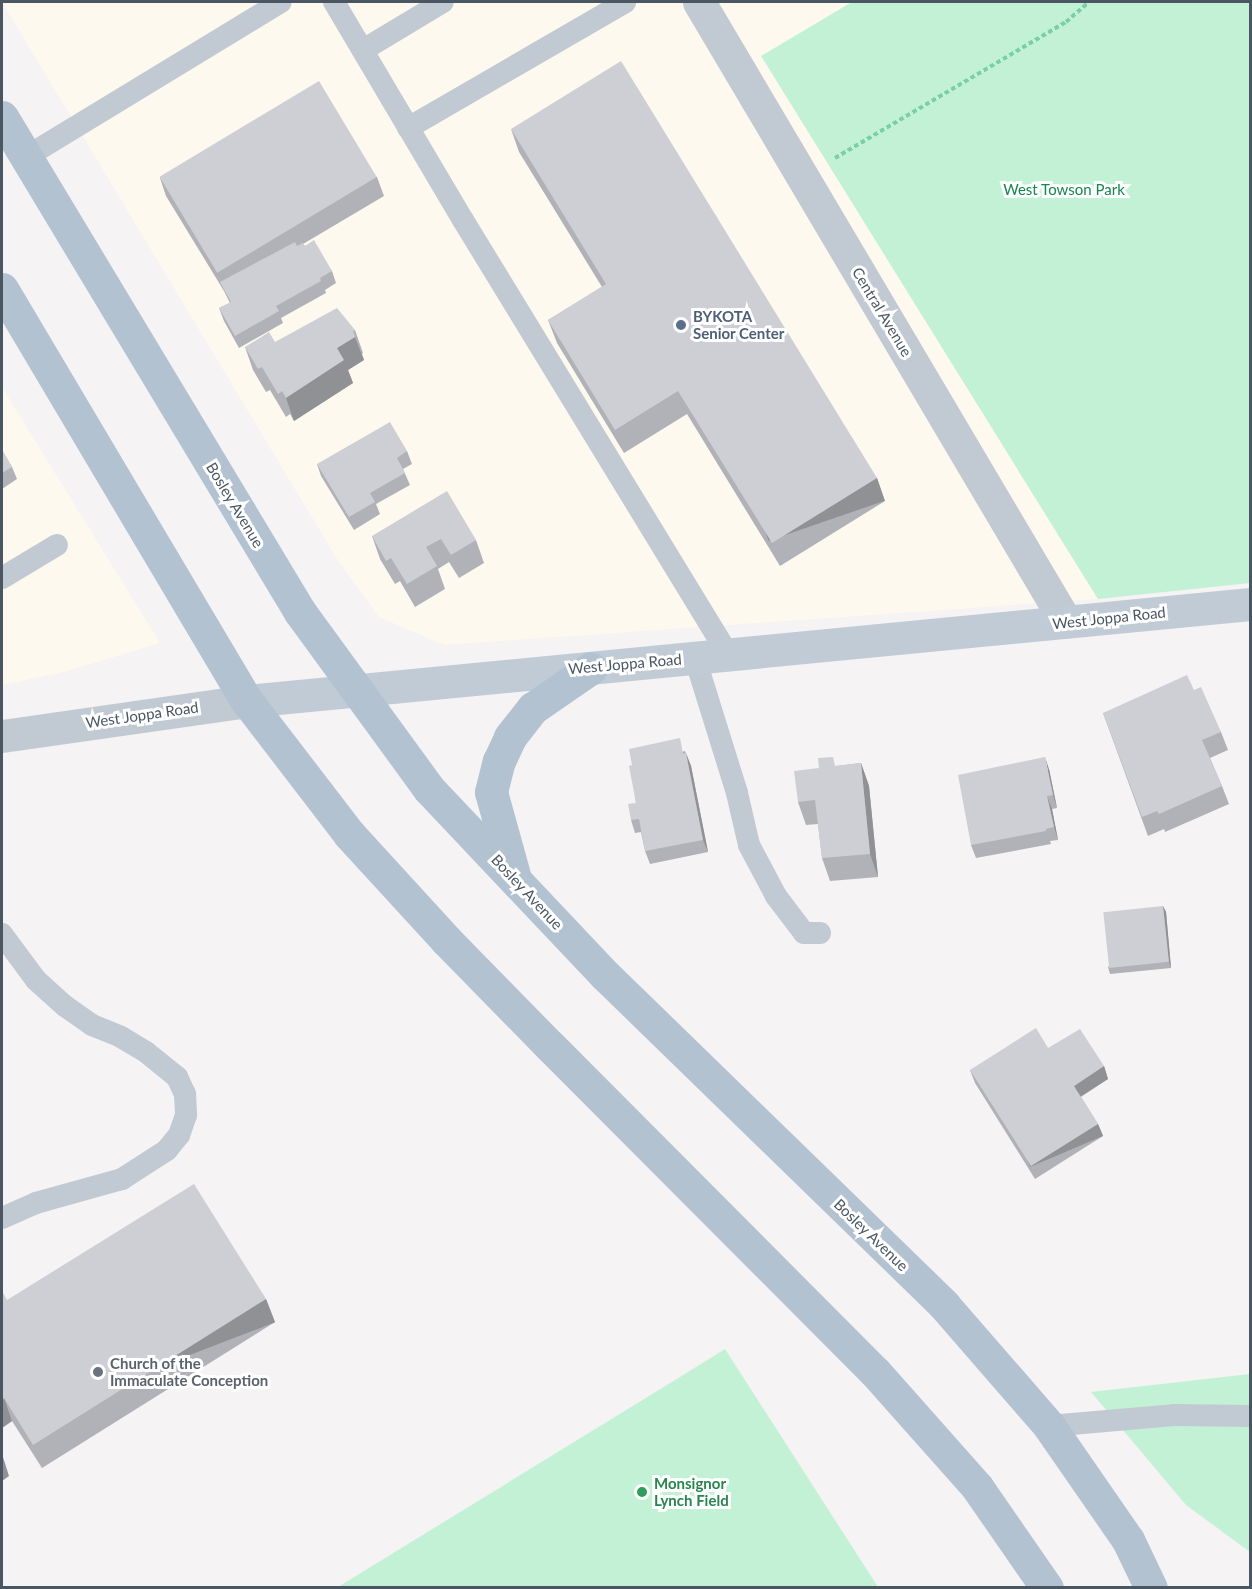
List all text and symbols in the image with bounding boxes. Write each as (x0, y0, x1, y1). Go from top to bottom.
park label: West Towson Park (1003, 181, 1125, 199)
street label: Central Avenue (848, 264, 916, 360)
place label: BYKOTA Senior Center (693, 307, 785, 342)
marker: BYKOTA Senior Center (674, 318, 688, 332)
street label: Bosley Avenue (202, 459, 268, 551)
street label: West Joppa Road (1051, 603, 1167, 633)
street label: West Joppa Road (567, 650, 683, 678)
street label: West Joppa Road (84, 698, 200, 732)
street label: Bosley Avenue (487, 850, 567, 934)
street label: Bosley Avenue (830, 1195, 912, 1275)
place label: Church of the Immaculate Conception (110, 1354, 268, 1389)
marker: Church of the Immaculate Conception (91, 1365, 105, 1379)
place label: Monsignor Lynch Field (654, 1474, 729, 1509)
marker: Monsignor Lynch Field (635, 1485, 649, 1499)

